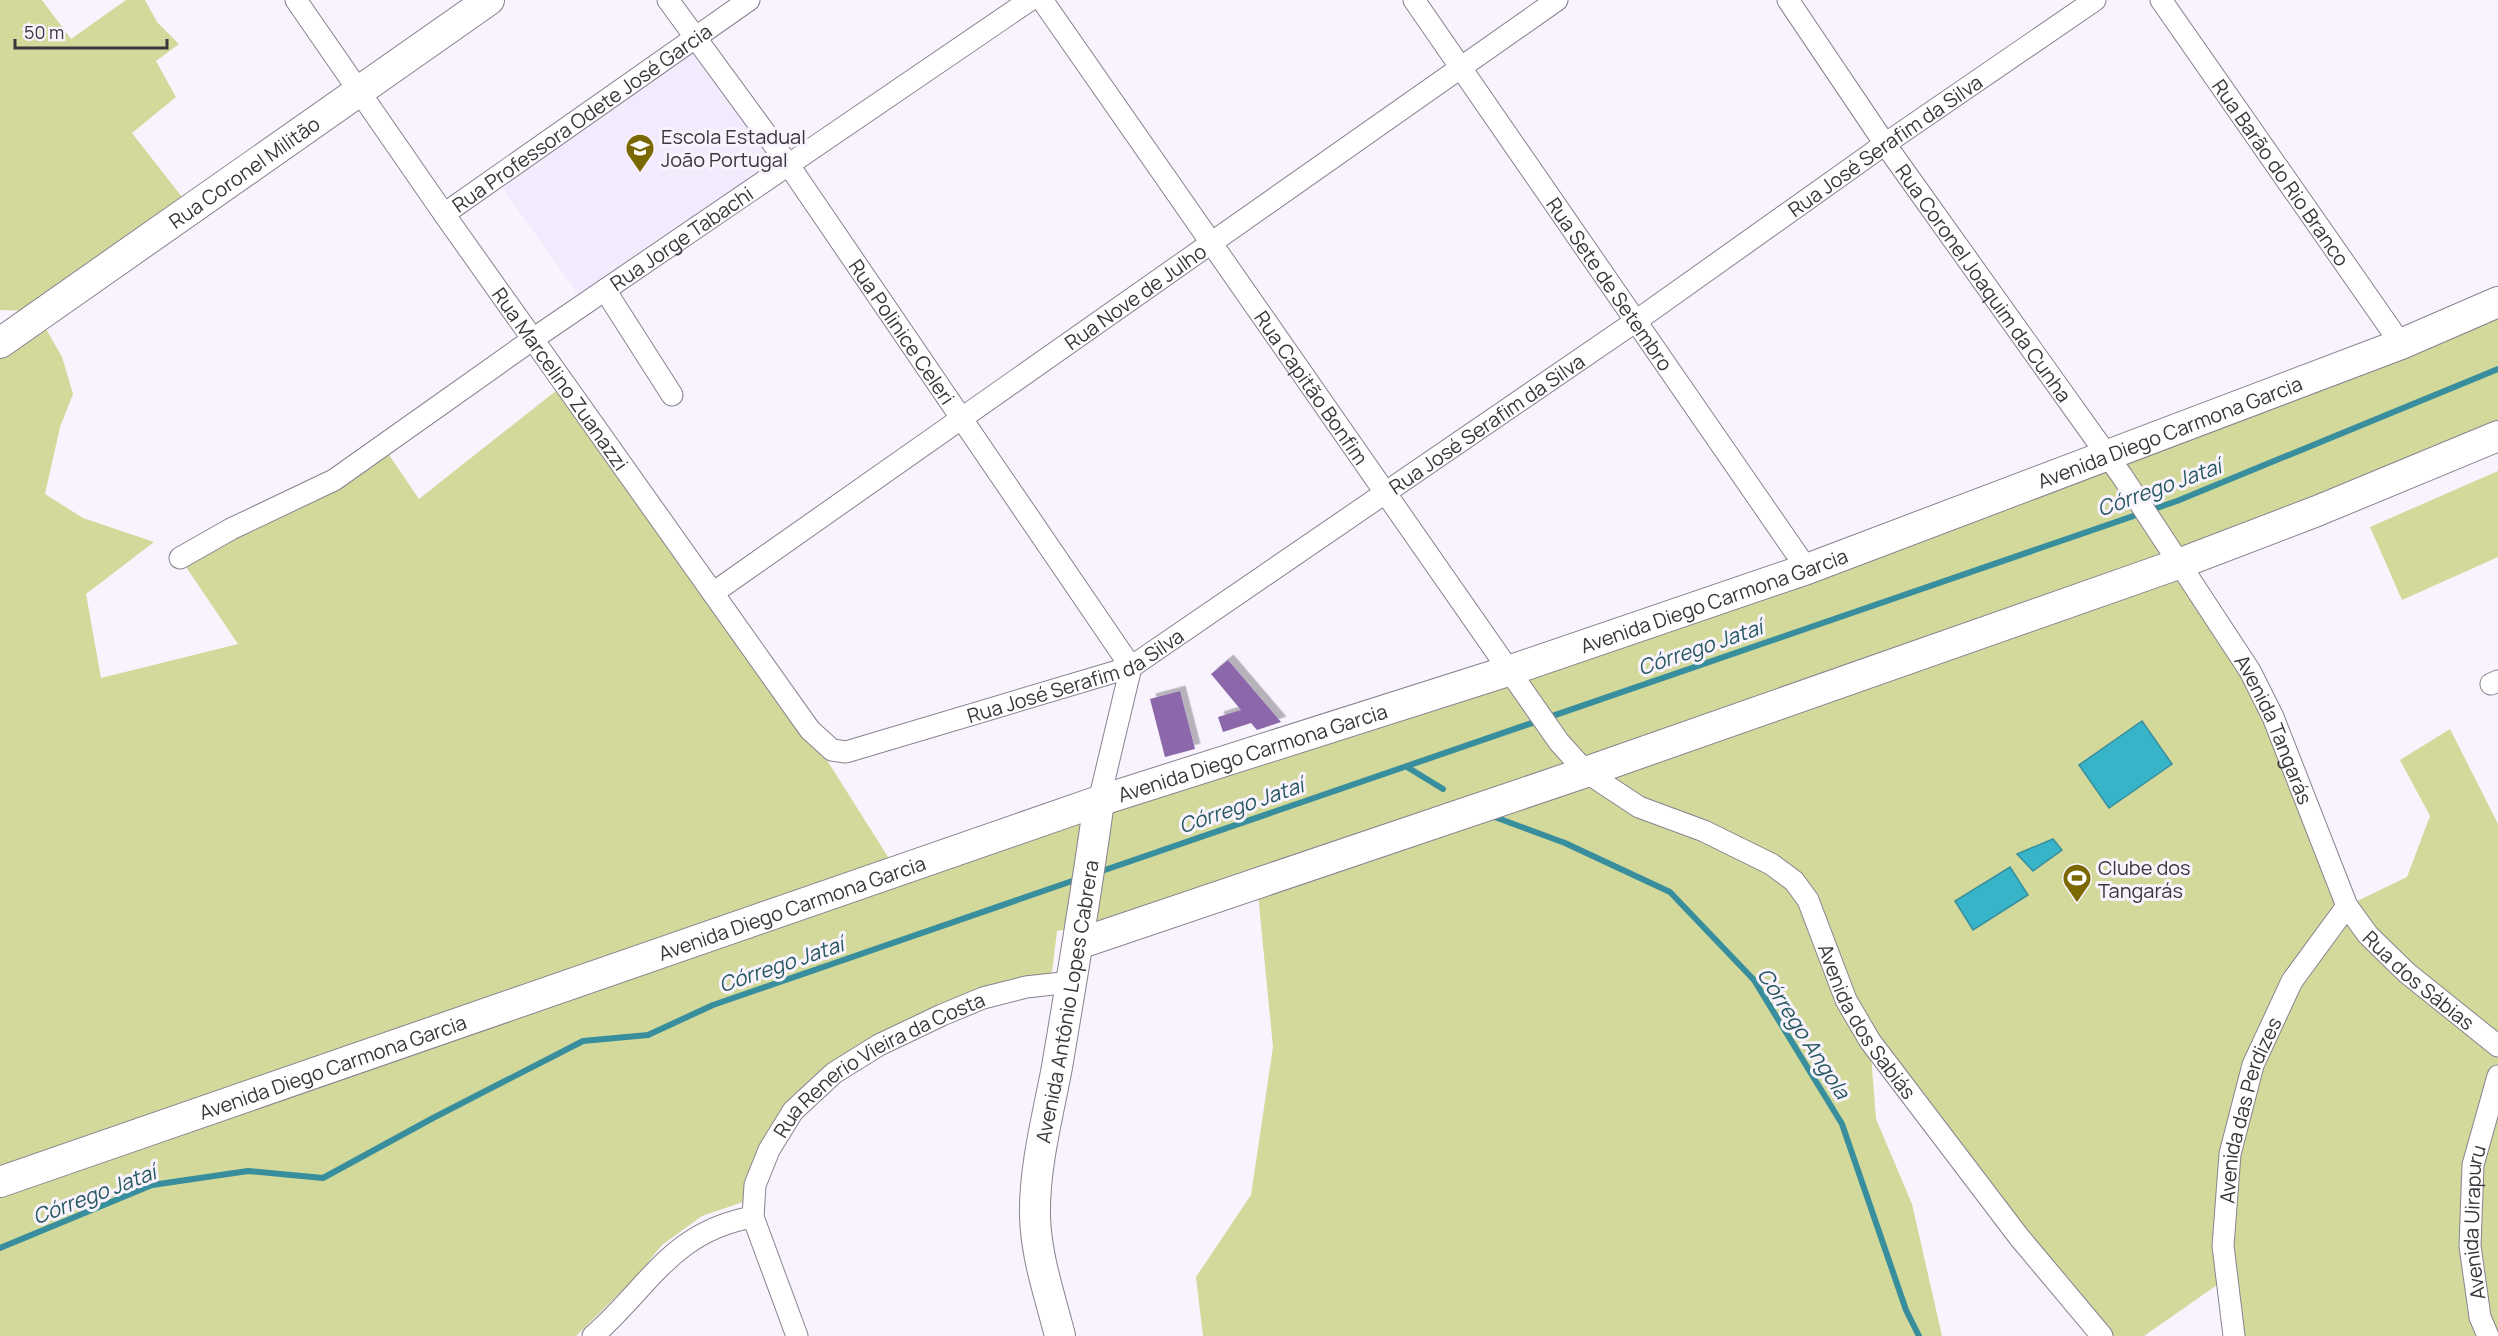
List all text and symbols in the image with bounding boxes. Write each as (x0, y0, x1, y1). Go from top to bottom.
scale bar (15, 12, 166, 50)
street label: Rua Professora Odete José Garcia (446, 17, 717, 218)
text: 50 m (24, 20, 64, 44)
street label: Rua José Serafim da Silva (1782, 68, 1987, 222)
street label: Rua Barão do Rio Branco (2206, 73, 2356, 271)
street label: Rua Coronel Militão (163, 109, 325, 234)
place label: Escola Estadual João Portugal (661, 123, 806, 173)
school or university icon: Escola Estadual João Portugal (624, 132, 656, 174)
street label: Rua Coronel Joaquim da Cunha (1890, 158, 2078, 407)
street label: Rua Jorge Tabachi (604, 180, 758, 296)
street label: Rua Sete de Setembro (1541, 192, 1680, 376)
street label: Rua Nove de Julho (1059, 237, 1212, 356)
street label: Rua Polinice Celeri (843, 254, 961, 409)
street label: Rua Marcelino Zuanazzi (487, 282, 635, 475)
street label: Rua Capitão Bonfim (1249, 305, 1375, 469)
street label: Rua José Serafim da Silva (1383, 347, 1589, 500)
street label: Avenida Diego Carmona Garcia (2033, 369, 2306, 494)
water label: Córrego Jataí (2093, 450, 2229, 522)
street label: Avenida Diego Carmona Garcia (1577, 541, 1851, 659)
water label: Córrego Jataí (1634, 611, 1770, 681)
street label: Rua José Serafim da Silva (964, 622, 1189, 729)
street label: Avenida Tangarás (2229, 649, 2319, 808)
street label: Avenida Diego Carmona Garcia (1114, 697, 1390, 808)
water label: Córrego Jataí (1175, 769, 1311, 839)
street label: Avenida Diego Carmona Garcia (654, 849, 929, 966)
place label: Clube dos Tangarás (2098, 854, 2190, 904)
street label: Avenida Antônio Lopes Cabrera (1029, 858, 1104, 1145)
sports icon: Clube dos Tangarás (2061, 862, 2093, 904)
street label: Rua dos Sábias (2357, 924, 2480, 1036)
water label: Córrego Jataí (715, 928, 851, 998)
street label: Avenida dos Sabiás (1812, 940, 1923, 1104)
water label: Córrego Angola (1751, 962, 1858, 1105)
street label: Rua Renerio Vieira da Costa (767, 985, 989, 1142)
street label: Avenida Diego Carmona Garcia (195, 1008, 470, 1126)
street label: Avenida das Perdizes (2213, 1012, 2287, 1204)
street label: Avenida Uirapuru (2456, 1141, 2492, 1302)
water label: Córrego Jataí (28, 1156, 164, 1230)

